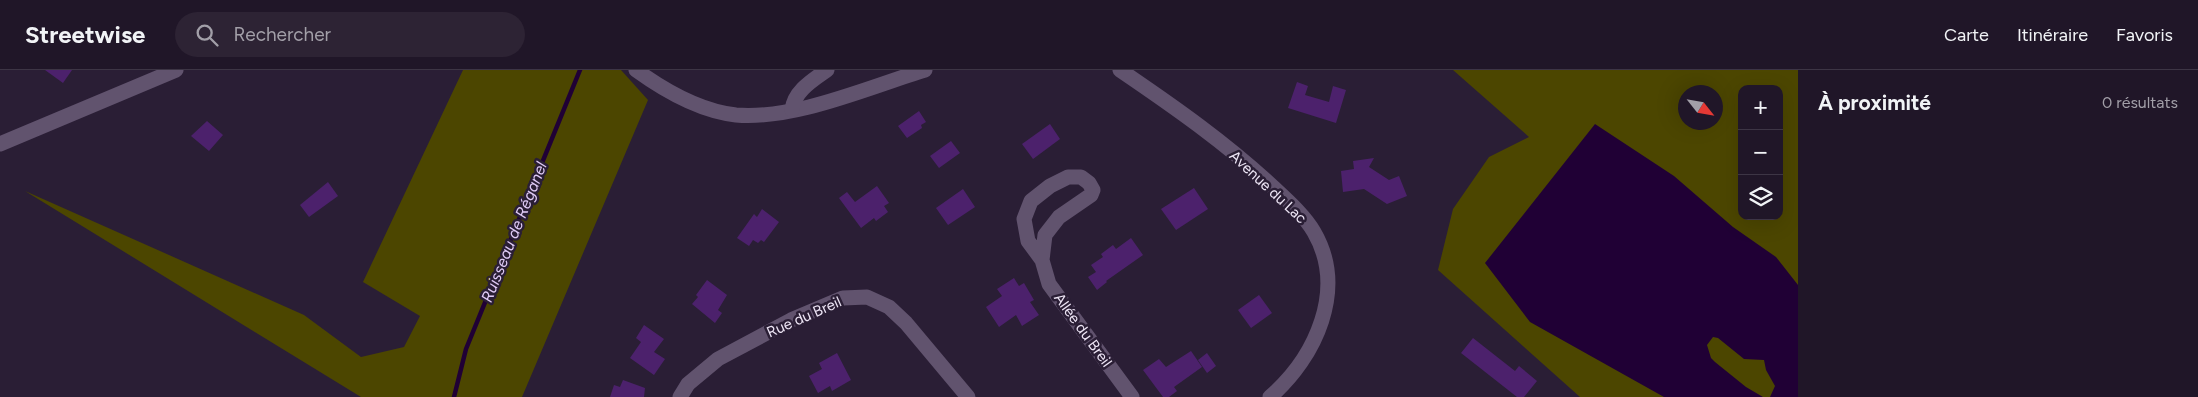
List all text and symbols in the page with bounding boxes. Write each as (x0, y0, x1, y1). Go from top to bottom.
search box (175, 12, 525, 57)
text: Streetwise (25, 20, 145, 49)
icon: search (193, 21, 221, 49)
text: Rechercher (233, 23, 331, 46)
text: Carte (1944, 24, 1989, 46)
text: Itinéraire (2017, 24, 2088, 46)
text: Favoris (2116, 24, 2173, 46)
north arrow (1678, 85, 1723, 130)
map controls (1738, 85, 1783, 220)
button: + (1738, 85, 1783, 130)
text: À proximité (1818, 90, 1931, 115)
text: 0 résultats (2102, 93, 2178, 112)
button: − (1738, 130, 1783, 175)
street label: Avenue du Lac (1226, 147, 1310, 227)
water label: Ruisseau de Réganel (477, 159, 551, 305)
button: layers (1738, 175, 1783, 220)
street label: Allée du Breil (1050, 290, 1116, 370)
street label: Rue du Breil (764, 293, 844, 341)

